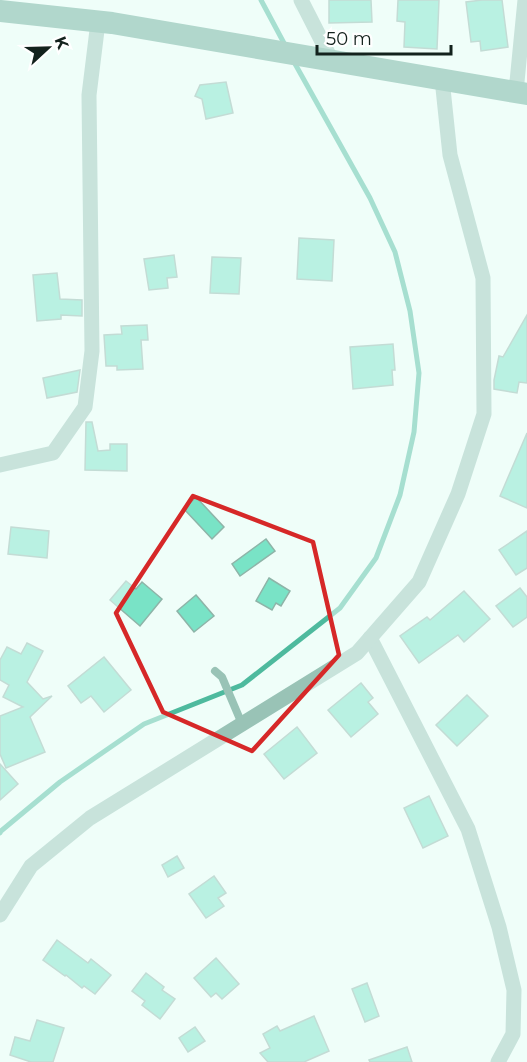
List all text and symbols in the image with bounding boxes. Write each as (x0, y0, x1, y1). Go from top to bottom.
north arrow (18, 18, 78, 78)
scale bar (317, 18, 450, 56)
text: 50 m (326, 28, 372, 50)
text: K (50, 34, 73, 53)

